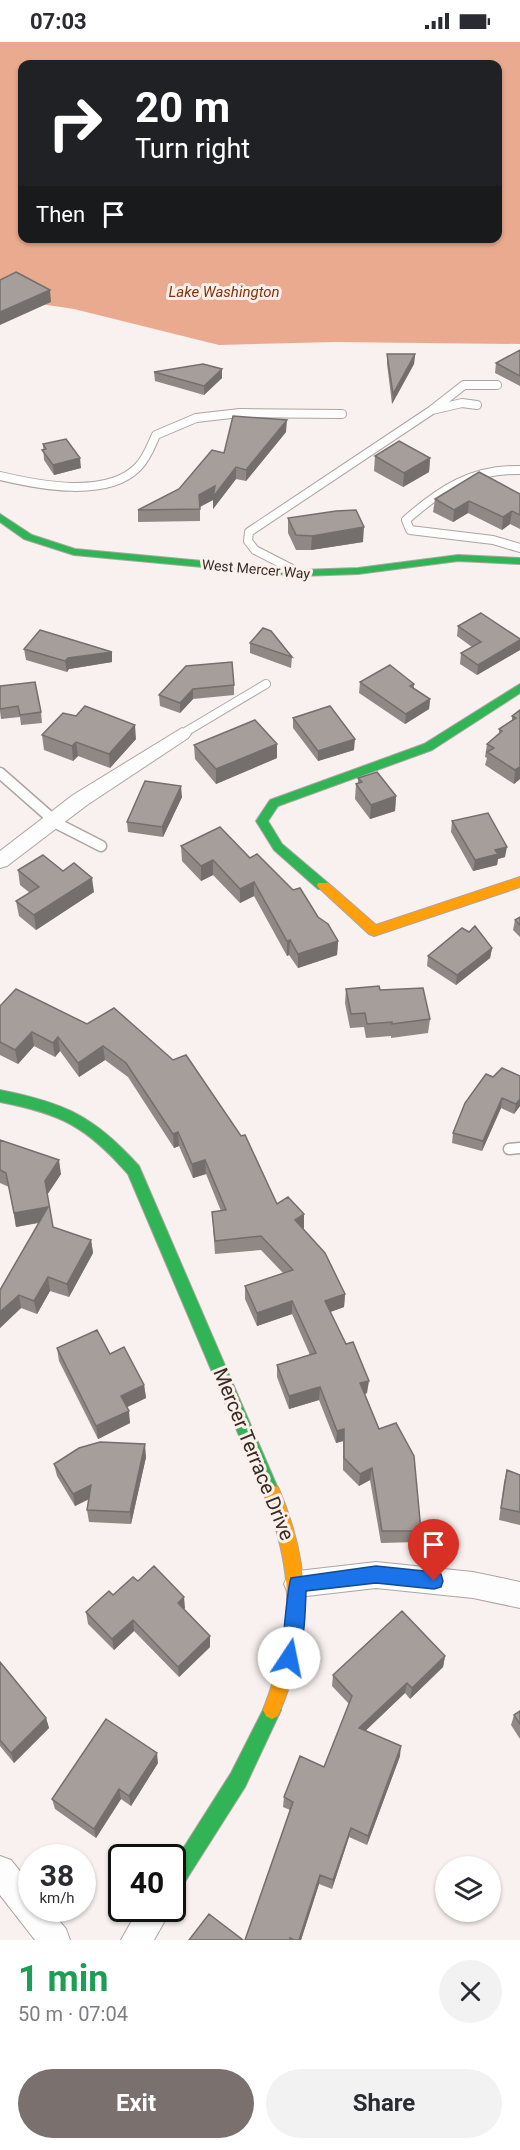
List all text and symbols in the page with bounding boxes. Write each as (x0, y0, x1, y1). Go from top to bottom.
text: 07:03 (30, 9, 87, 34)
text: 20 m (135, 83, 230, 132)
icon: right (36, 84, 114, 162)
text: Turn right (135, 133, 250, 165)
icon: arrive (97, 198, 130, 231)
text: Then (36, 202, 85, 227)
water label: Lake Washington (168, 283, 280, 301)
street label: West Mercer Way (201, 556, 311, 582)
street label: Mercer Terrace Drive (208, 1364, 300, 1544)
pin (408, 1519, 459, 1581)
icon: arrive (417, 1528, 450, 1561)
position arrow (257, 1626, 321, 1690)
speed limit sign: 40 (108, 1844, 186, 1922)
map controls (435, 1856, 501, 1922)
button: layers (435, 1856, 501, 1922)
text: 38 (40, 1858, 74, 1893)
text: km/h (39, 1889, 75, 1907)
text: 1 min (18, 1958, 109, 2000)
button: close (439, 1960, 502, 2023)
text: 50 m · 07:04 (18, 2002, 128, 2026)
button: Exit (18, 2069, 254, 2138)
button: Share (266, 2069, 502, 2138)

